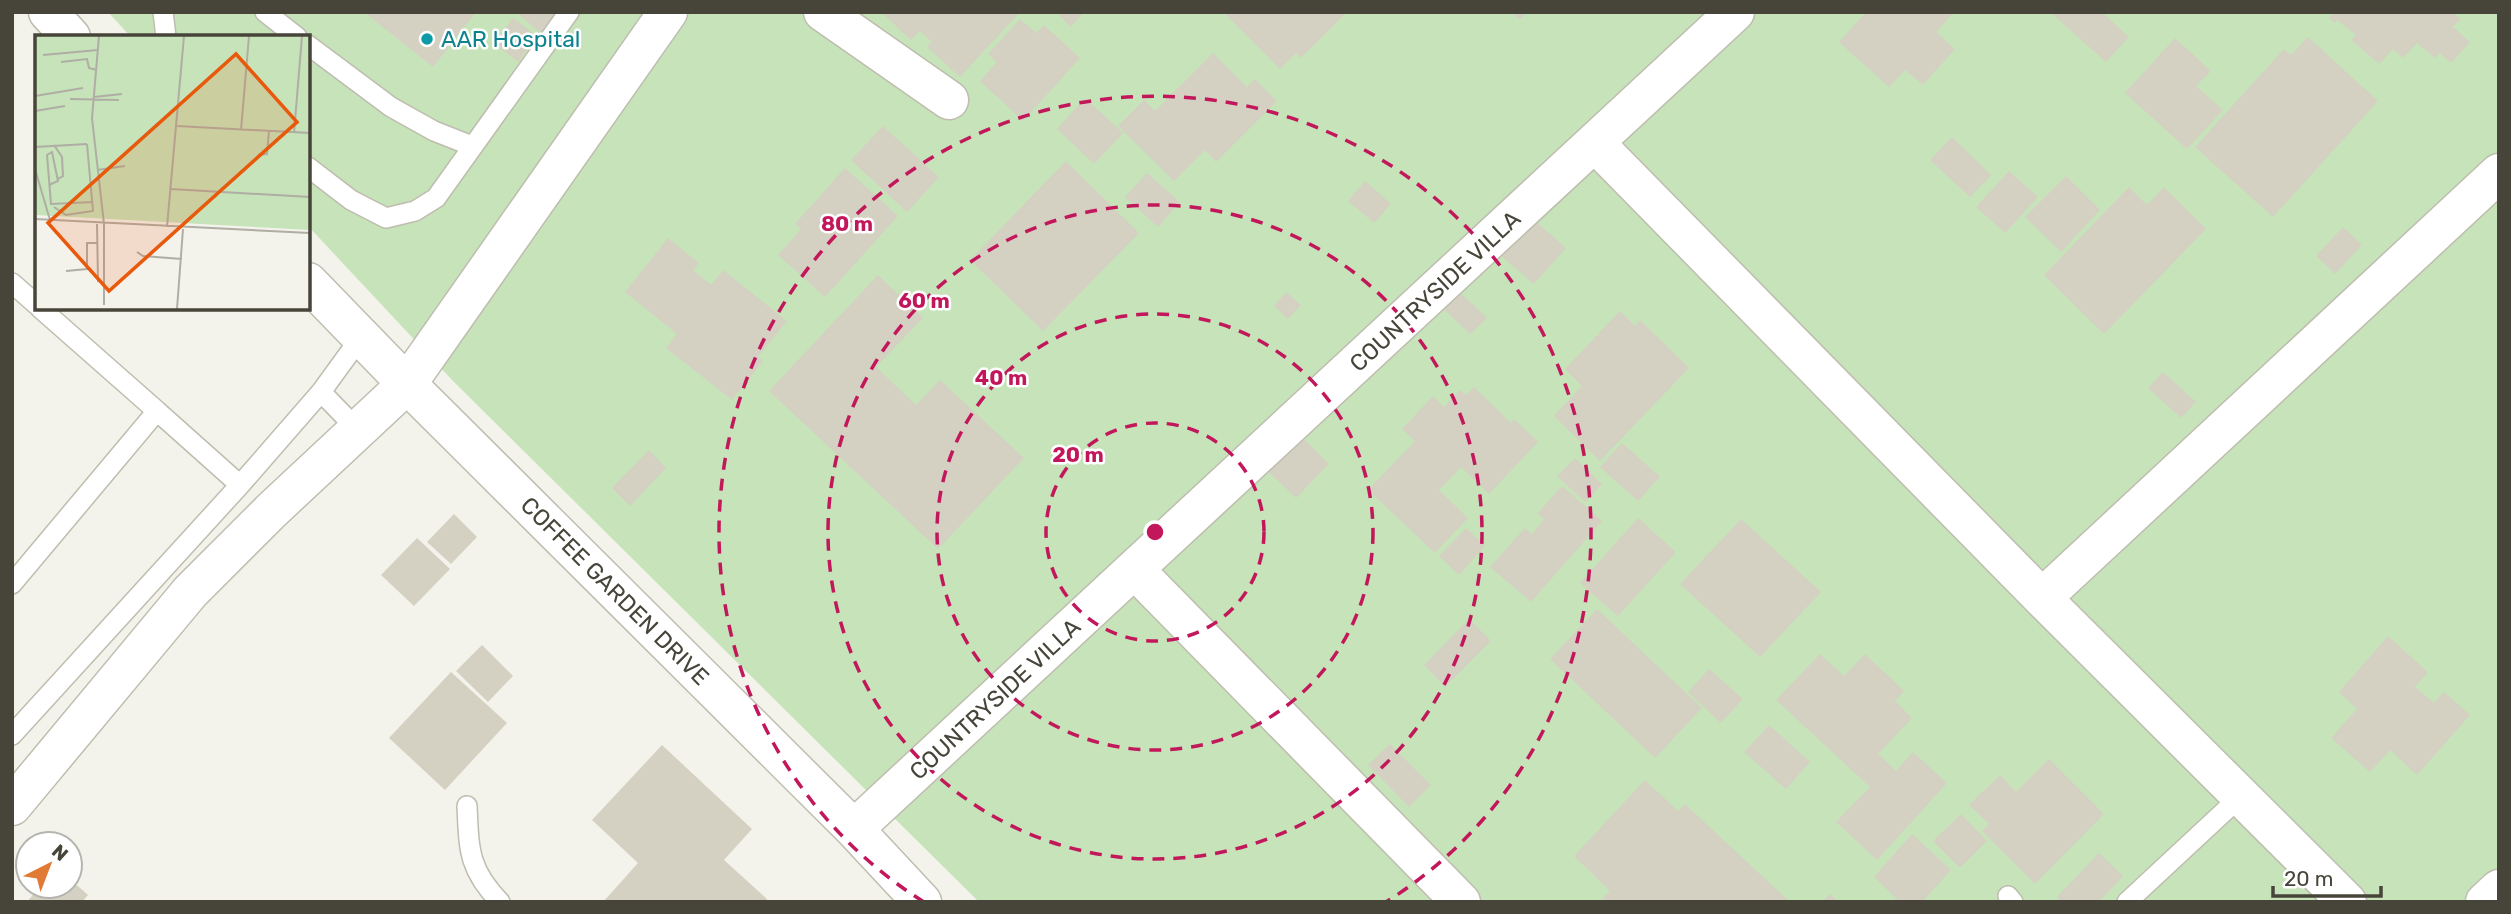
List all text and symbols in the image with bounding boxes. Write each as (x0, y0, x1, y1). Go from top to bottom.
place label: AAR Hospital (441, 25, 580, 53)
marker: AAR Hospital (419, 31, 435, 47)
inset map (35, 35, 310, 310)
street label: COUNTRYSIDE VILLA (1344, 205, 1526, 377)
text: 80 m (821, 211, 873, 236)
text: 60 m (898, 288, 950, 313)
text: 40 m (975, 365, 1027, 390)
text: 20 m (1052, 442, 1104, 467)
street label: COFFEE GARDEN DRIVE (515, 491, 715, 691)
centre of rings (1143, 520, 1167, 544)
street label: COUNTRYSIDE VILLA (904, 613, 1086, 785)
north arrow (14, 830, 84, 900)
text: N (47, 840, 73, 866)
scale bar (2273, 855, 2382, 899)
text: 20 m (2284, 866, 2333, 891)

